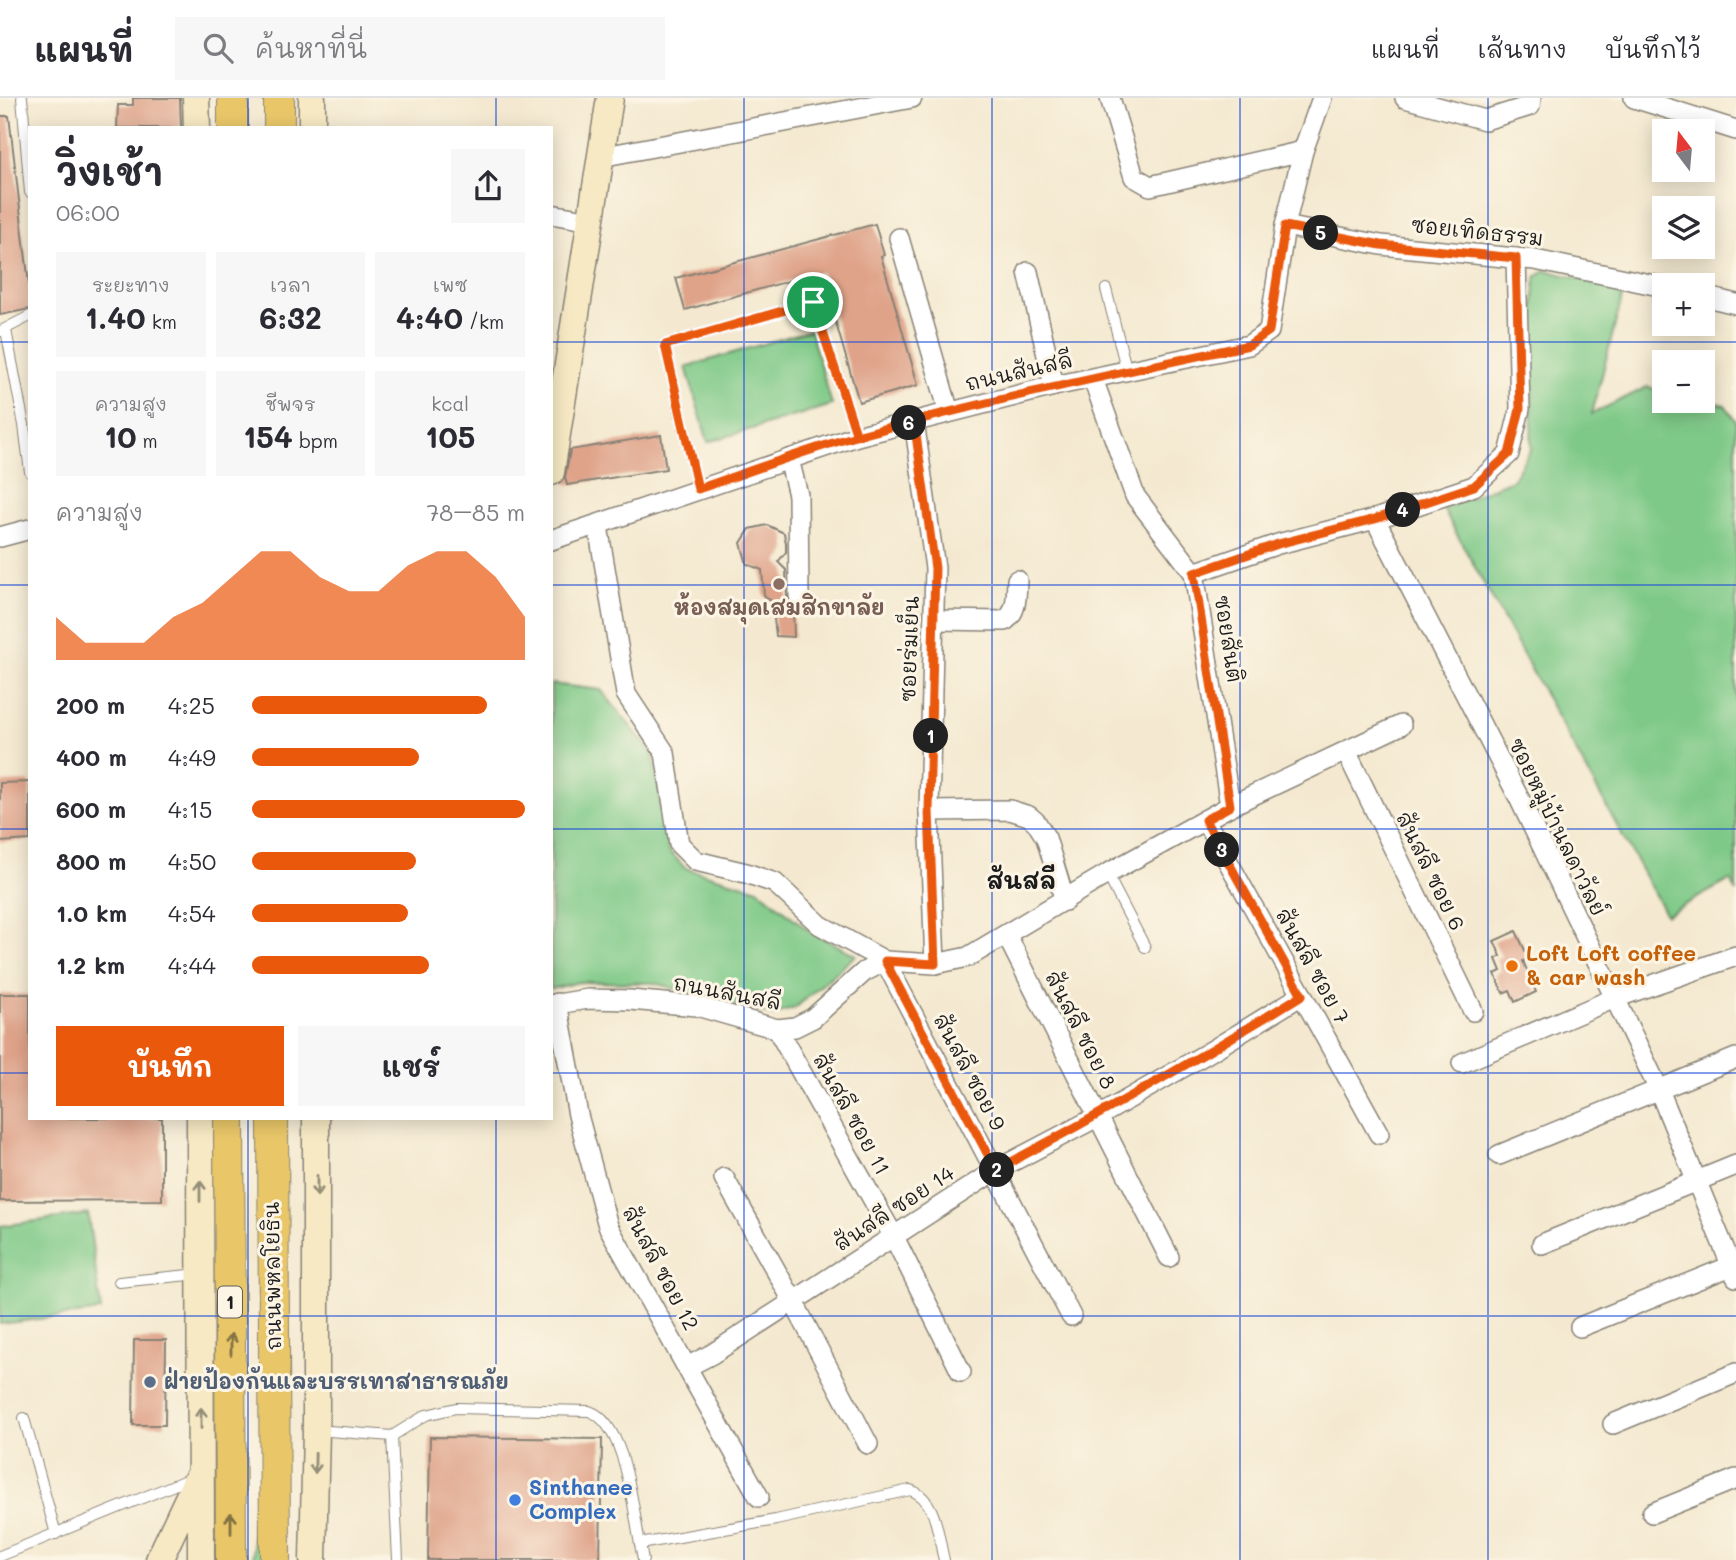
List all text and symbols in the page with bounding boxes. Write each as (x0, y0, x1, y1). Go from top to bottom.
search box (175, 17, 665, 80)
text: แผนที่ (35, 27, 133, 70)
icon: search (199, 29, 237, 67)
text: ค้นหาที่นี่ (255, 31, 367, 65)
text: แผนที่ (1371, 33, 1440, 64)
text: เส้นทาง (1478, 33, 1567, 64)
text: บันทึกไว้ (1605, 33, 1701, 64)
north arrow (1652, 119, 1715, 182)
map controls (1652, 119, 1715, 413)
text: วิ่งเช้า (56, 146, 163, 196)
button: share (451, 149, 525, 223)
button: layers (1652, 196, 1715, 259)
text: 06:00 (56, 197, 120, 227)
street label: ซอยเทิดธรรม (1410, 210, 1545, 251)
pin: 5 (1304, 216, 1338, 250)
text: 5 (1315, 220, 1326, 245)
text: ระยะทาง (92, 272, 169, 297)
text: เวลา (270, 272, 311, 297)
text: เพซ (433, 272, 467, 297)
pin (783, 272, 843, 332)
button: + (1652, 273, 1715, 336)
icon: arrive (794, 283, 832, 321)
text: 1.40 (85, 297, 146, 337)
text: 6:32 (259, 297, 322, 337)
text: 4:40 (396, 297, 463, 337)
text: km (146, 309, 177, 334)
text: /km (463, 309, 504, 334)
street label: ถนนสันสลี (962, 345, 1075, 396)
button: − (1652, 350, 1715, 413)
text: ความสูง (95, 391, 167, 416)
text: ชีพจร (265, 391, 316, 416)
text: kcal (431, 391, 469, 416)
pin: 6 (892, 406, 926, 440)
text: 6 (903, 410, 914, 435)
text: 10 (104, 416, 137, 456)
text: 154 (243, 416, 293, 456)
text: 105 (425, 416, 475, 456)
text: m (137, 428, 158, 453)
text: bpm (293, 428, 338, 453)
pin: 4 (1386, 492, 1420, 528)
text: ความสูง (56, 497, 143, 527)
text: 78–85 m (426, 497, 525, 527)
text: 4 (1396, 497, 1409, 522)
marker: ห้องสมุดเสมสิกขาลัย (771, 576, 787, 592)
place label: ห้องสมุดเสมสิกขาลัย (674, 592, 884, 625)
street label: ซอยสันติ (1209, 593, 1250, 684)
street label: ซอยร่มเย็น (891, 595, 924, 702)
text: 200 m (56, 690, 125, 720)
text: 4:25 (168, 690, 215, 720)
pin: 1 (914, 718, 948, 754)
text: 1 (926, 723, 935, 748)
street label: ซอยหมู่บ้านลดาวัลย์ (1499, 733, 1614, 922)
text: 400 m (56, 742, 127, 772)
text: 4:49 (168, 742, 216, 772)
text: 600 m (56, 794, 126, 824)
text: 4:15 (168, 794, 212, 824)
street label: สันสลี ซอย 6 (1391, 806, 1472, 934)
pin: 3 (1204, 832, 1240, 868)
text: 3 (1216, 837, 1227, 862)
text: 800 m (56, 846, 126, 876)
text: 4:50 (168, 846, 216, 876)
district label: สันสลี (986, 864, 1056, 895)
text: 1.0 km (56, 898, 127, 928)
text: 4:54 (168, 898, 216, 928)
street label: สันสลี ซอย 7 (1270, 902, 1357, 1028)
place label: Loft Loft coffee & car wash (1526, 939, 1696, 990)
text: 1.2 km (56, 950, 125, 980)
text: 4:44 (168, 950, 216, 980)
marker: Loft Loft coffee & car wash (1504, 958, 1520, 974)
street label: สันสลี ซอย 8 (1040, 965, 1123, 1093)
street label: ถนนสันสลี (671, 967, 784, 1015)
street label: สันสลี ซอย 9 (928, 1008, 1013, 1135)
button: บันทึก (56, 1026, 284, 1106)
button: แชร์ (298, 1026, 525, 1106)
street label: สันสลี ซอย 11 (808, 1047, 897, 1179)
pin: 2 (979, 1152, 1014, 1188)
text: 2 (991, 1157, 1002, 1182)
street label: สันสลี ซอย 14 (827, 1158, 959, 1257)
one-way arrow (310, 1175, 324, 1198)
one-way arrow (193, 1180, 207, 1203)
street label: สันสลี ซอย 12 (617, 1200, 706, 1335)
street label: ถนนพหลโยธิน (257, 1201, 286, 1351)
road number: 1 (218, 1286, 242, 1318)
one-way arrow (224, 1333, 237, 1356)
place label: ฝ่ายป้องกันและบรรเทาสาธารณภัย (164, 1366, 509, 1394)
marker: ฝ่ายป้องกันและบรรเทาสาธารณภัย (142, 1374, 158, 1390)
one-way arrow (194, 1407, 208, 1430)
one-way arrow (308, 1451, 322, 1474)
place label: Sinthanee Complex (529, 1473, 633, 1524)
marker: Sinthanee Complex (507, 1492, 523, 1508)
one-way arrow (224, 1512, 238, 1535)

